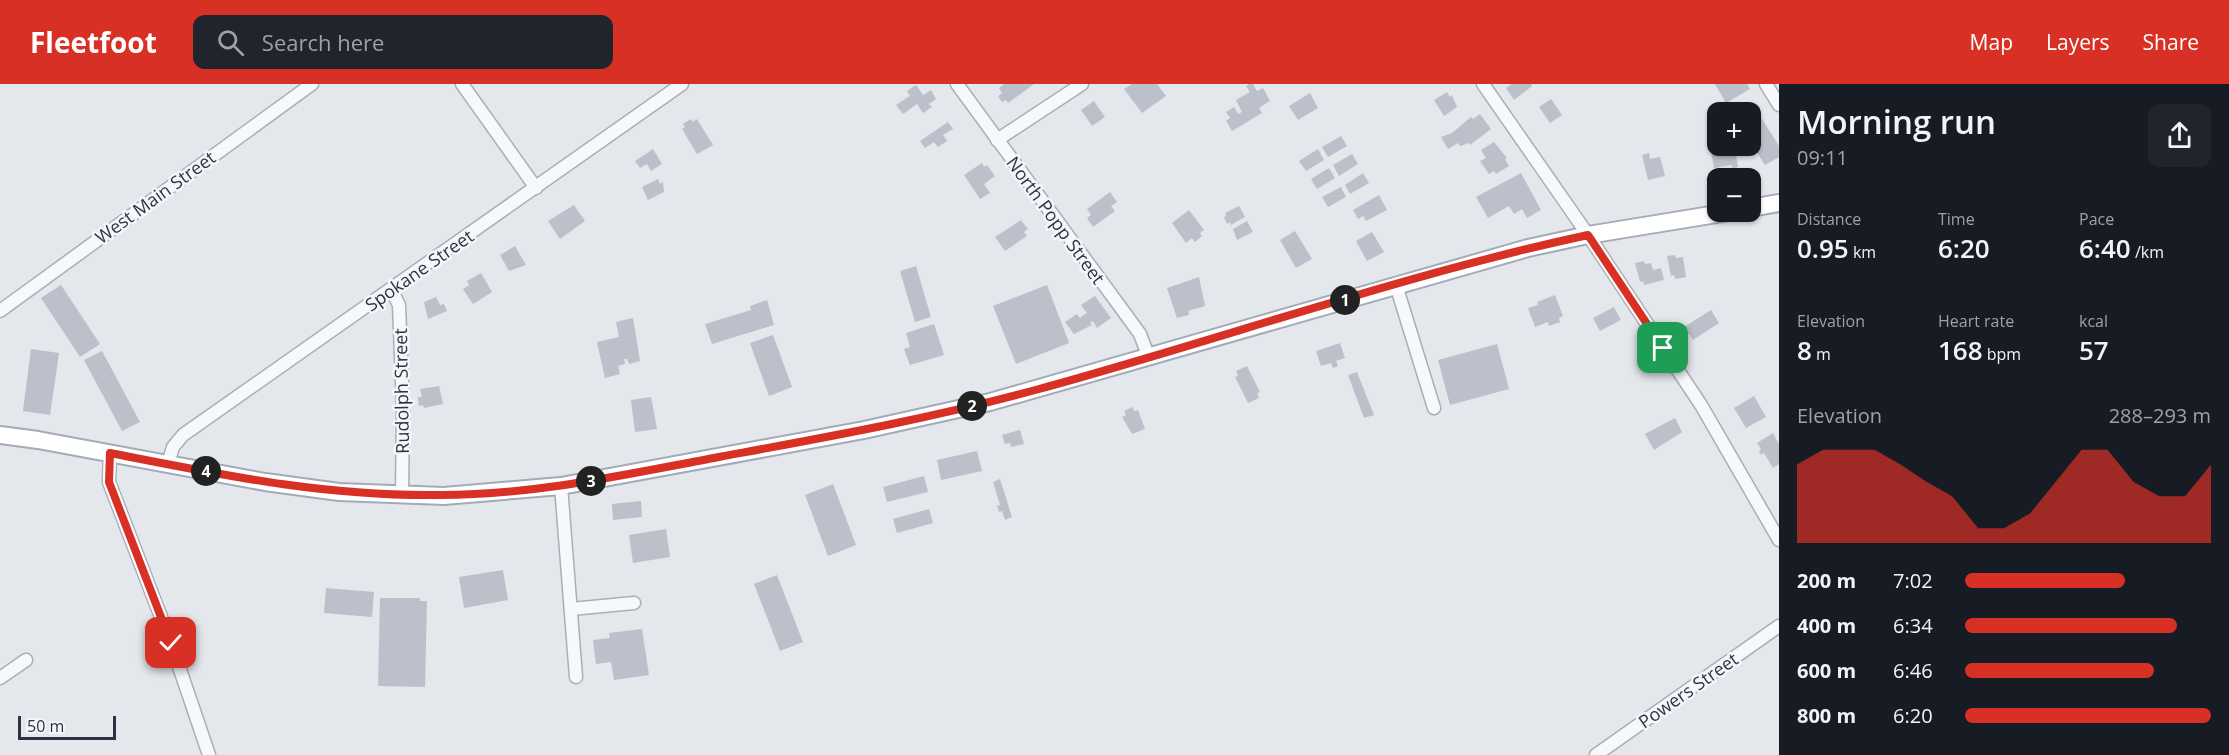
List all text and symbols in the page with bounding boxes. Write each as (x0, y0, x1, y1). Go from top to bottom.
search box (193, 15, 613, 69)
text: Fleetfoot (30, 23, 157, 61)
icon: search (214, 26, 247, 59)
text: Search here (262, 27, 384, 57)
text: Map (1970, 28, 2013, 56)
text: Layers (2046, 28, 2110, 56)
text: Share (2143, 28, 2199, 56)
text: Morning run (1797, 99, 1996, 144)
map controls (1707, 102, 1761, 222)
button: + (1707, 102, 1761, 156)
button: share (2148, 104, 2211, 167)
text: 09:11 (1797, 144, 1848, 171)
street label: West Main Street (90, 145, 220, 249)
street label: North Popp Street (1001, 151, 1111, 289)
button: − (1707, 168, 1761, 222)
text: Distance (1797, 208, 1861, 230)
text: Time (1938, 208, 1975, 230)
text: Pace (2079, 208, 2114, 230)
street label: Spokane Street (360, 224, 478, 316)
text: 0.95 (1797, 230, 1849, 266)
text: 6:20 (1938, 230, 1990, 266)
text: 6:40 (2079, 230, 2131, 266)
text: km (1849, 241, 1876, 263)
text: /km (2131, 241, 2164, 263)
pin: 1 (1330, 285, 1360, 315)
text: 1 (1340, 289, 1350, 311)
text: Elevation (1797, 310, 1865, 332)
text: Heart rate (1938, 310, 2014, 332)
text: kcal (2079, 310, 2108, 332)
pin (1637, 322, 1688, 373)
street label: Rudolph Street (388, 328, 414, 454)
icon: arrive (1646, 331, 1679, 364)
text: 8 (1797, 332, 1812, 368)
text: 168 (1938, 332, 1983, 368)
text: 57 (2079, 332, 2109, 368)
text: m (1812, 343, 1831, 365)
text: bpm (1983, 343, 2021, 365)
pin: 2 (957, 391, 987, 421)
text: 2 (967, 395, 977, 417)
text: Elevation (1797, 402, 1882, 429)
text: 288–293 m (2109, 402, 2211, 429)
pin: 4 (191, 456, 221, 486)
text: 4 (201, 460, 211, 482)
pin: 3 (576, 466, 606, 496)
text: 3 (586, 470, 596, 492)
text: 200 m (1797, 567, 1856, 594)
text: 7:02 (1893, 567, 1933, 594)
text: 400 m (1797, 612, 1856, 639)
text: 6:34 (1893, 612, 1933, 639)
pin (145, 617, 196, 668)
icon: check (154, 626, 187, 659)
street label: Powers Street (1633, 647, 1743, 733)
text: 600 m (1797, 657, 1856, 684)
text: 6:46 (1893, 657, 1933, 684)
text: 800 m (1797, 702, 1856, 729)
text: 6:20 (1893, 702, 1933, 729)
scale bar (18, 713, 116, 740)
text: 50 m (27, 715, 64, 737)

